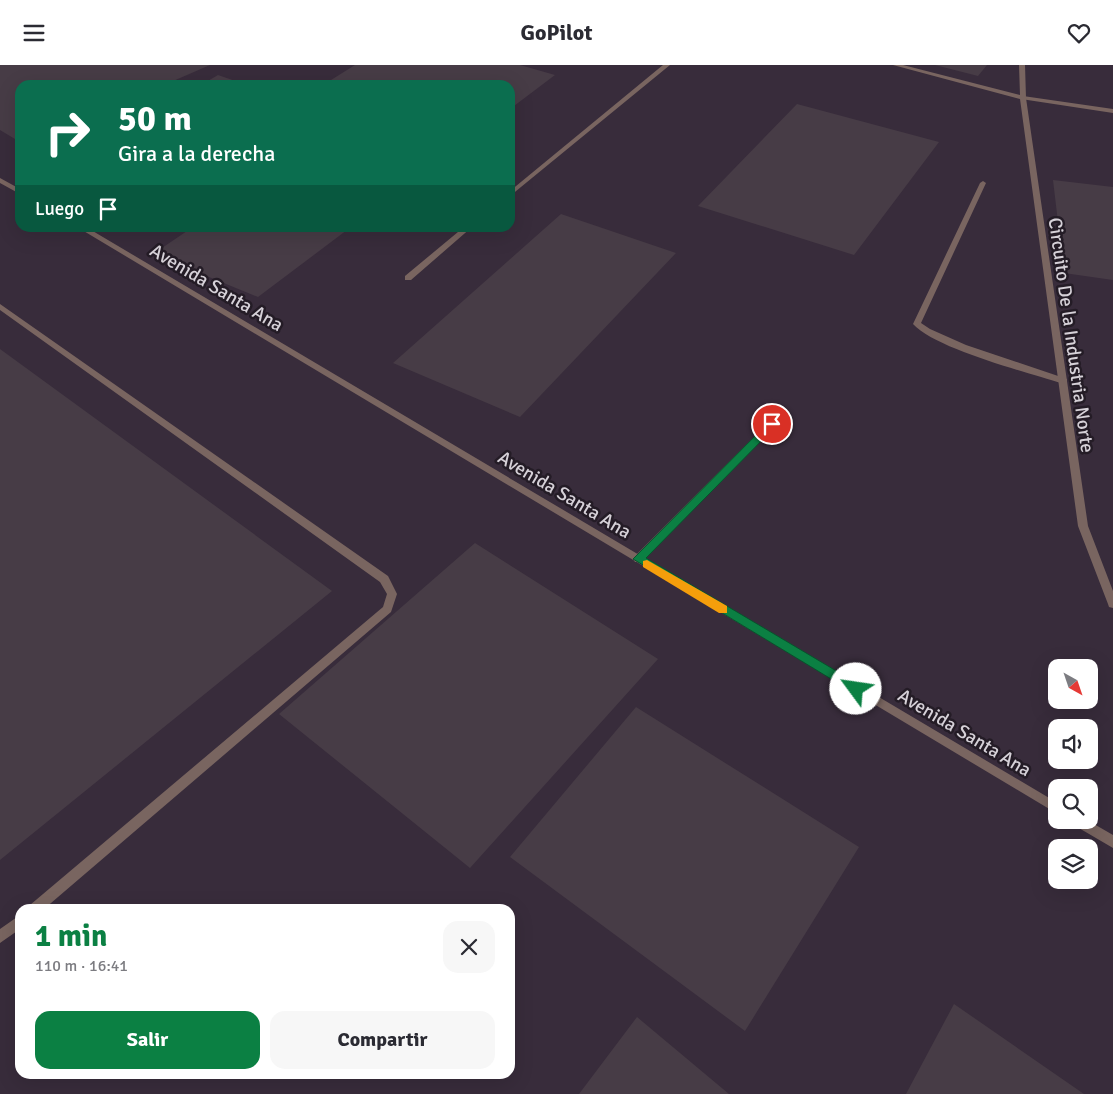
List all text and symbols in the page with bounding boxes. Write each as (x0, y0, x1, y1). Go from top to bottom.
icon: menu (20, 19, 48, 47)
text: GoPilot (521, 19, 592, 46)
icon: heart (1065, 19, 1093, 47)
text: 50 m (118, 97, 192, 140)
icon: right (35, 100, 100, 165)
text: Gira a la derecha (118, 140, 275, 167)
icon: arrive (94, 195, 122, 223)
text: Luego (35, 197, 84, 221)
street label: Circuito De la Industria Norte (1043, 216, 1099, 454)
street label: Avenida Santa Ana (145, 239, 287, 337)
pin (751, 403, 793, 445)
icon: arrive (758, 410, 786, 438)
street label: Avenida Santa Ana (493, 446, 635, 544)
north arrow (1048, 659, 1098, 709)
map controls (1048, 659, 1098, 889)
position arrow (829, 662, 881, 714)
street label: Avenida Santa Ana (893, 684, 1035, 782)
button: sound (1048, 719, 1098, 769)
button: search (1048, 779, 1098, 829)
button: layers (1048, 839, 1098, 889)
text: 1 min (35, 918, 107, 955)
button: close (443, 921, 495, 973)
text: 110 m · 16:41 (35, 956, 128, 976)
button: Salir (35, 1011, 260, 1069)
button: Compartir (270, 1011, 495, 1069)

